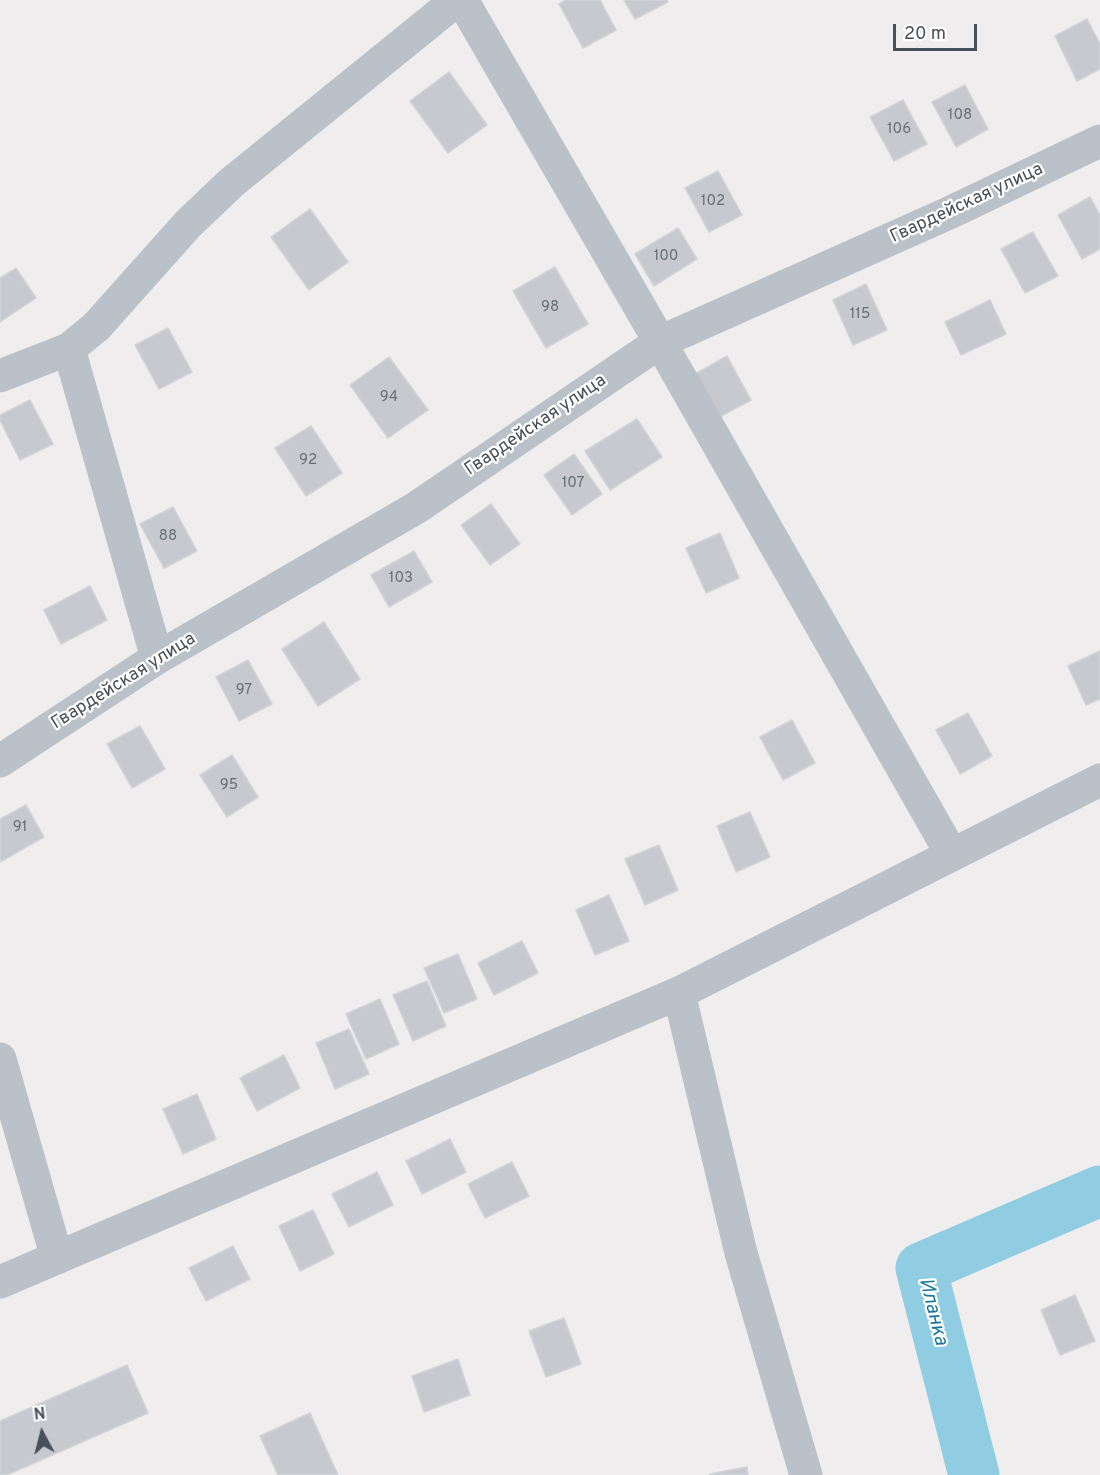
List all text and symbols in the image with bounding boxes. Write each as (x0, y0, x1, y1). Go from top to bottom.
scale bar (896, 12, 980, 50)
text: 20 m (904, 23, 946, 46)
house number: 108 (948, 107, 972, 125)
house number: 106 (887, 121, 911, 139)
street label: Гвардейская улица (887, 159, 1047, 249)
house number: 102 (701, 193, 725, 211)
house number: 100 (654, 248, 678, 266)
house number: 98 (541, 299, 559, 317)
house number: 115 (850, 306, 870, 324)
street label: Гвардейская улица (461, 371, 611, 481)
house number: 94 (380, 389, 398, 407)
house number: 92 (299, 452, 317, 470)
house number: 107 (562, 475, 584, 493)
house number: 88 (159, 528, 177, 546)
house number: 103 (389, 570, 413, 588)
street label: Гвардейская улица (48, 629, 200, 735)
house number: 97 (236, 682, 252, 700)
house number: 95 (220, 777, 238, 795)
house number: 91 (13, 819, 27, 837)
water label: Иланка (912, 1276, 952, 1348)
north arrow (12, 1403, 72, 1463)
text: N (33, 1405, 47, 1426)

